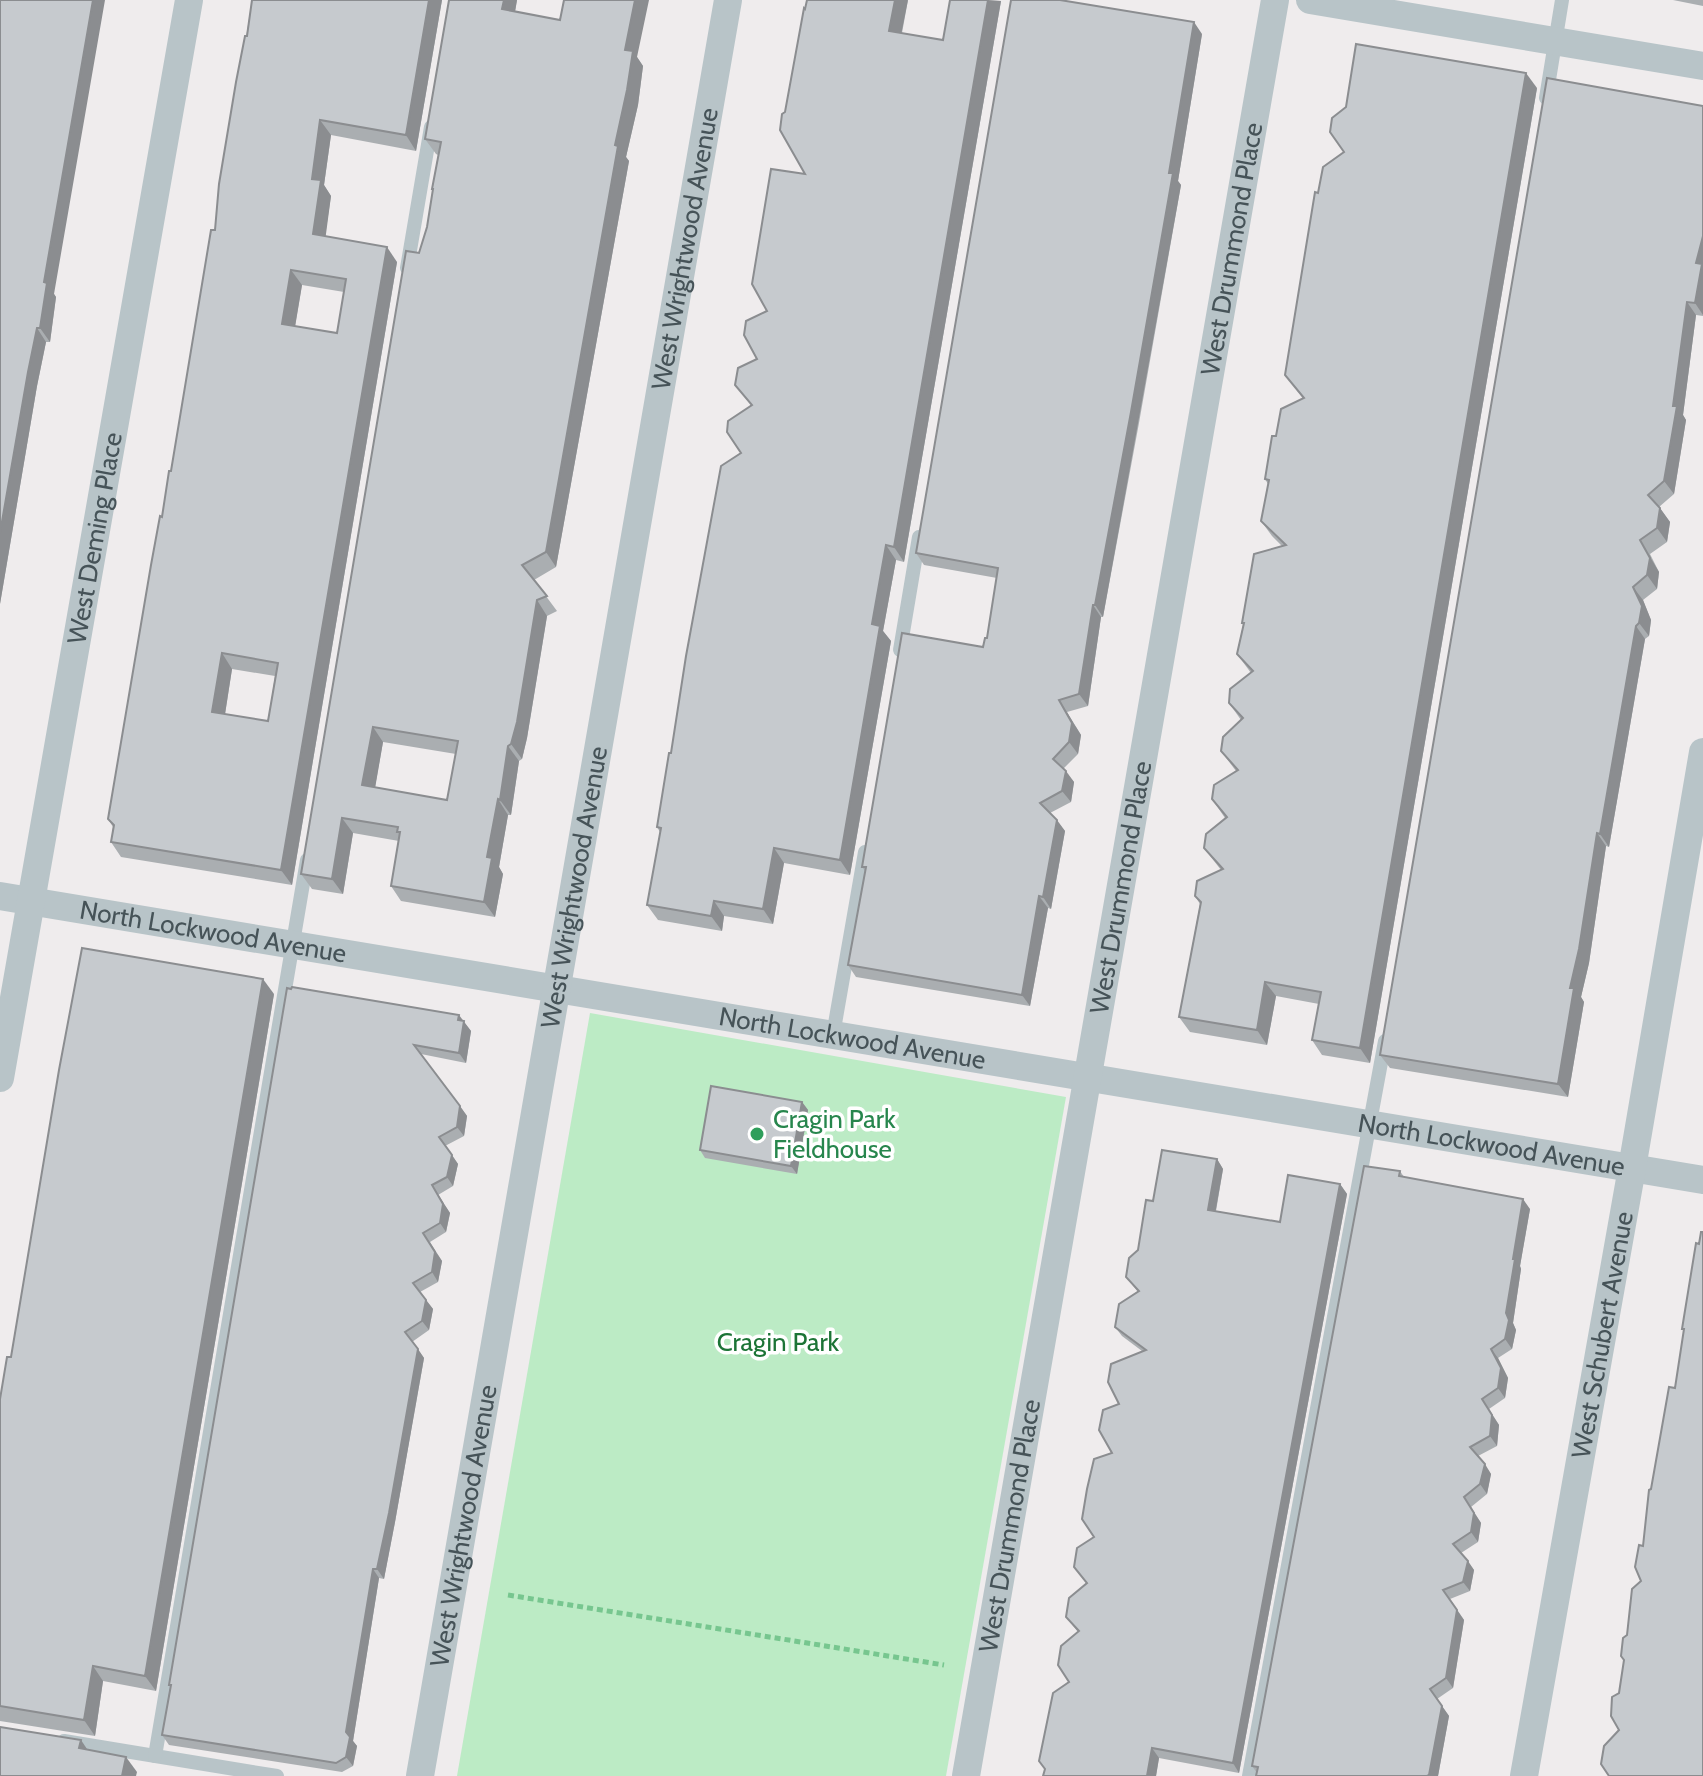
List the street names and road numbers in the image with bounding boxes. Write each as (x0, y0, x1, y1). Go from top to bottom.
street label: West Wrightwood Avenue (645, 105, 725, 392)
street label: West Drummond Place (1194, 120, 1269, 378)
street label: West Deming Place (60, 430, 129, 647)
street label: West Wrightwood Avenue (534, 744, 614, 1031)
street label: West Drummond Place (1083, 759, 1158, 1016)
street label: North Lockwood Avenue (77, 894, 349, 970)
street label: North Lockwood Avenue (716, 1000, 988, 1076)
street label: North Lockwood Avenue (1356, 1107, 1627, 1183)
street label: West Schubert Avenue (1565, 1209, 1640, 1461)
street label: West Wrightwood Avenue (423, 1382, 504, 1669)
street label: West Drummond Place (972, 1397, 1047, 1655)

